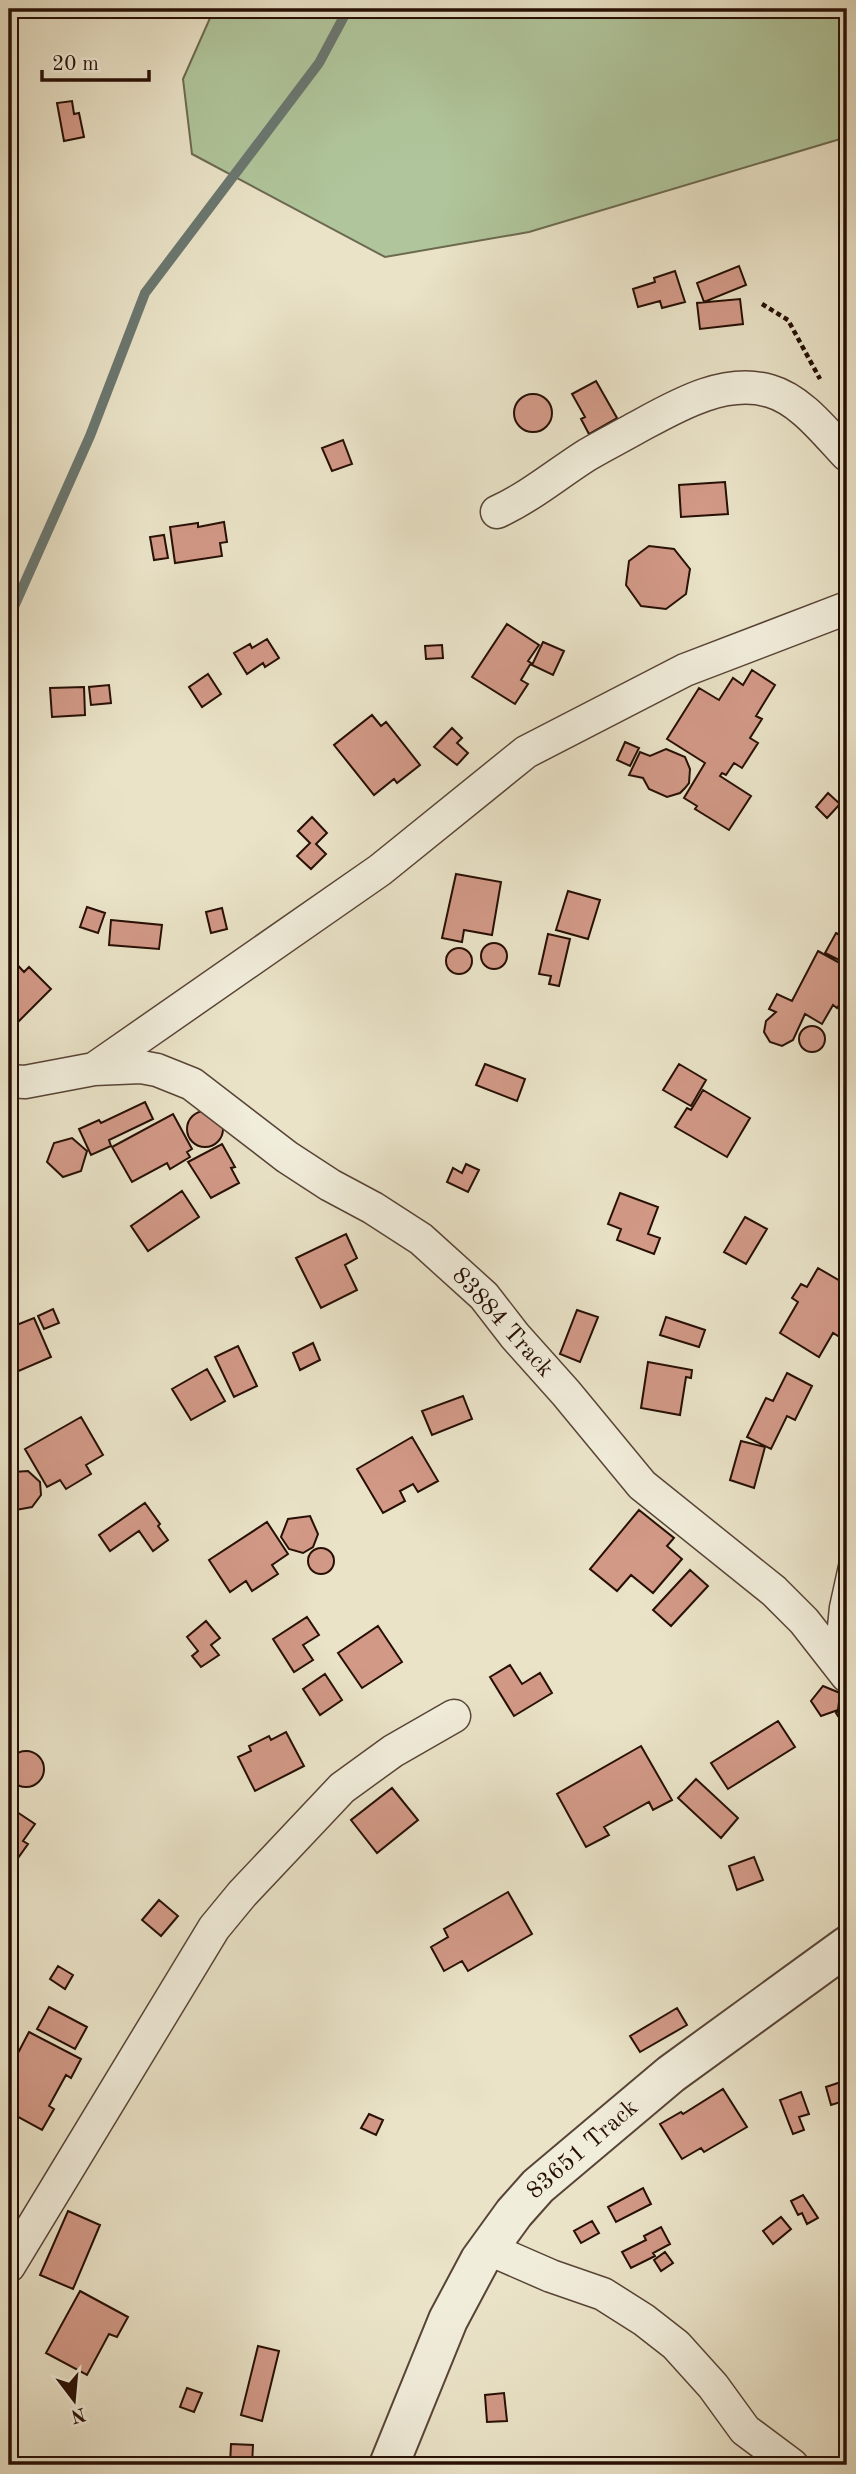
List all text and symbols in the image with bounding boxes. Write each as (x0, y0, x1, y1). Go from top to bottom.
scale bar (42, 38, 149, 82)
text: 20 m (52, 54, 99, 75)
street label: 83884 Track (447, 1264, 557, 1382)
street label: 83651 Track (523, 2096, 643, 2204)
north arrow (38, 2366, 108, 2436)
text: N (68, 2403, 88, 2425)

